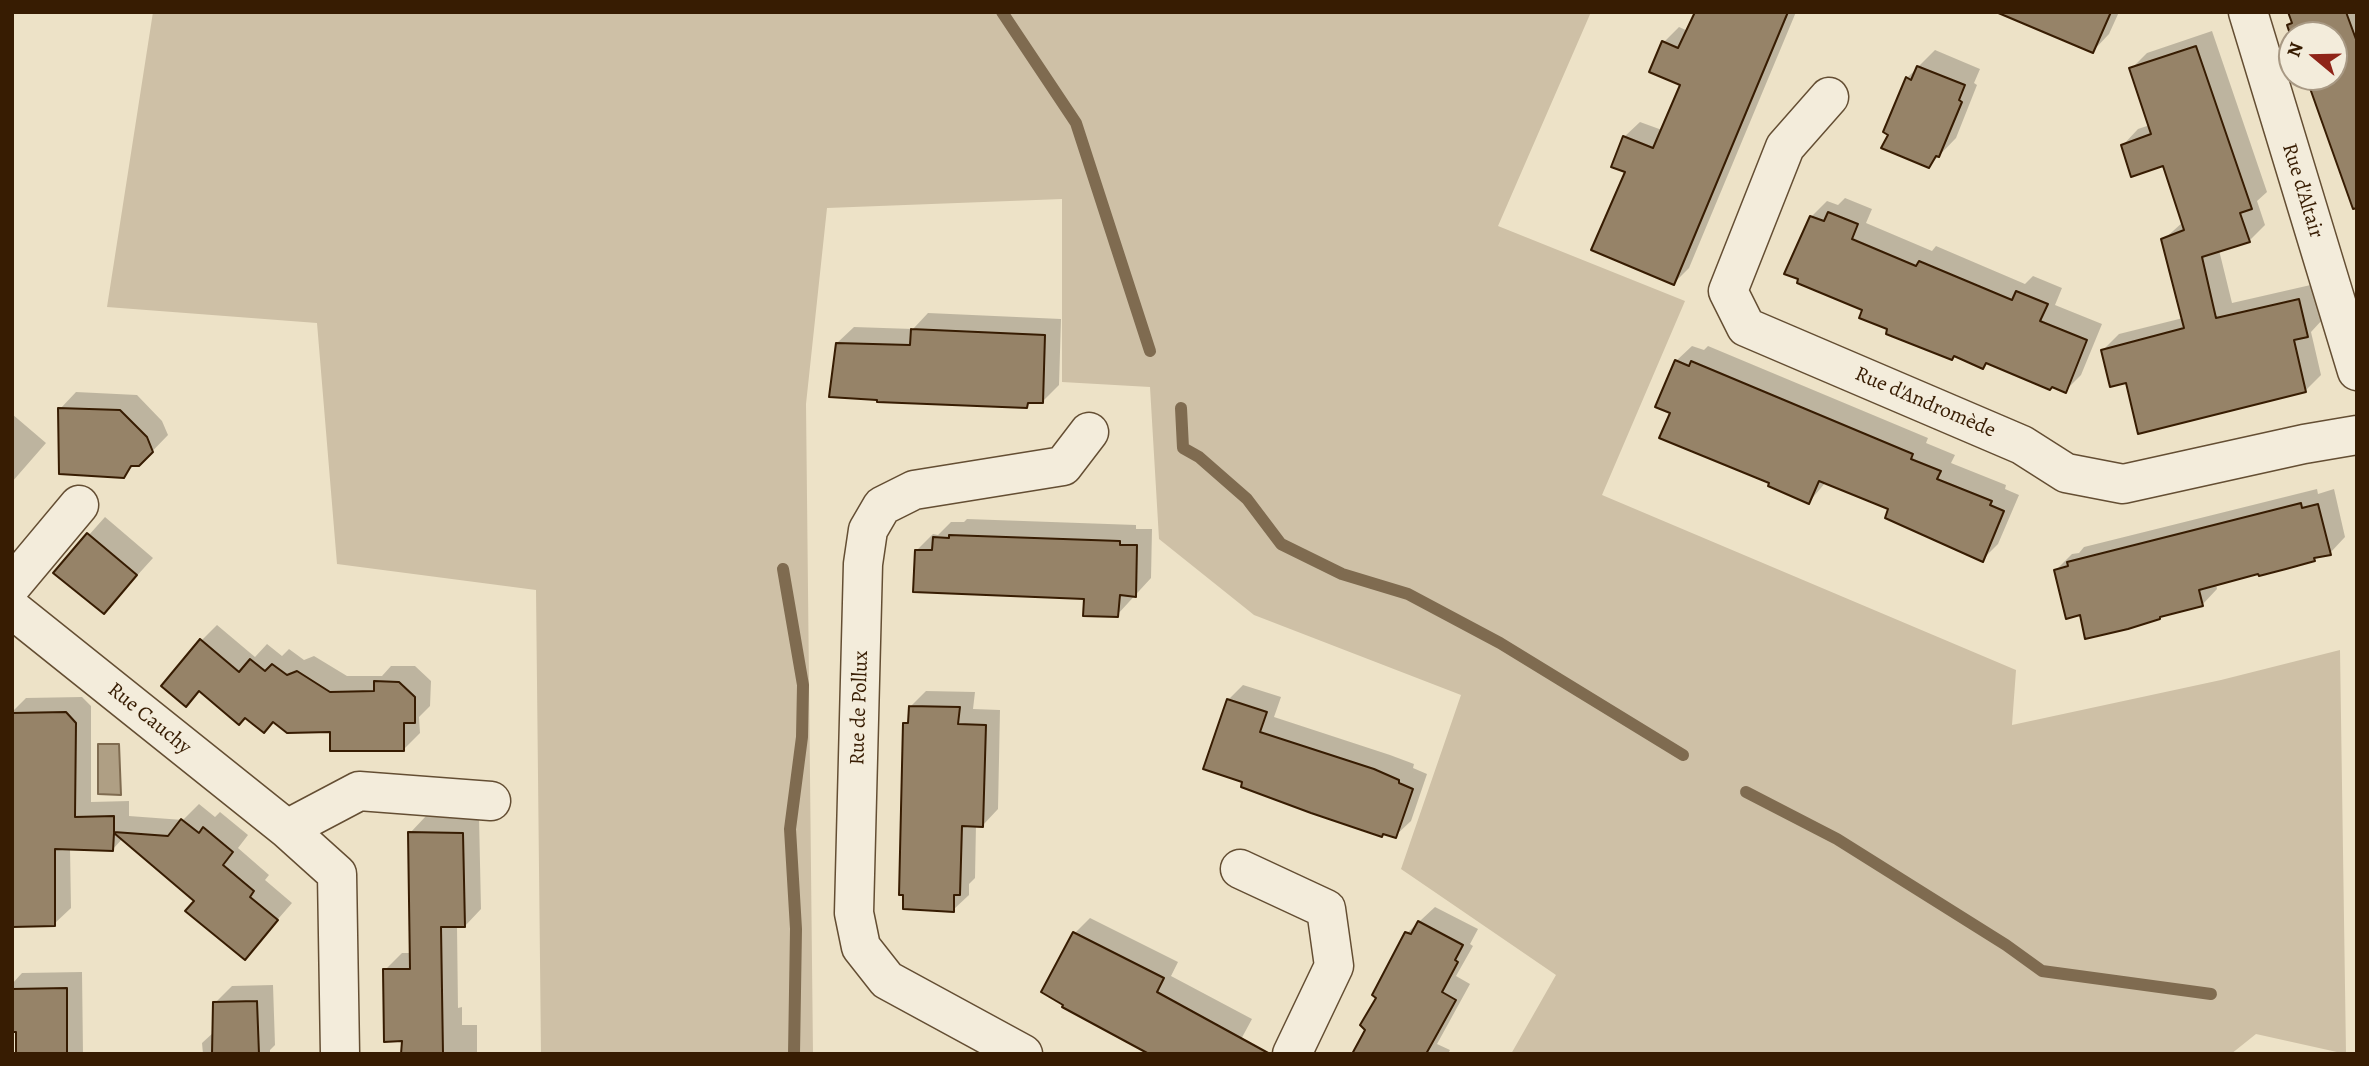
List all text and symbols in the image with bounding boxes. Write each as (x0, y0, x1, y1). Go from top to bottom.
north arrow (2278, 21, 2348, 91)
text: N (2280, 39, 2310, 61)
street label: Rue d'Altair (2276, 141, 2328, 241)
street label: Rue d'Andromède (1851, 362, 1999, 444)
street label: Rue de Pollux (845, 650, 875, 766)
street label: Rue Cauchy (102, 678, 196, 760)

